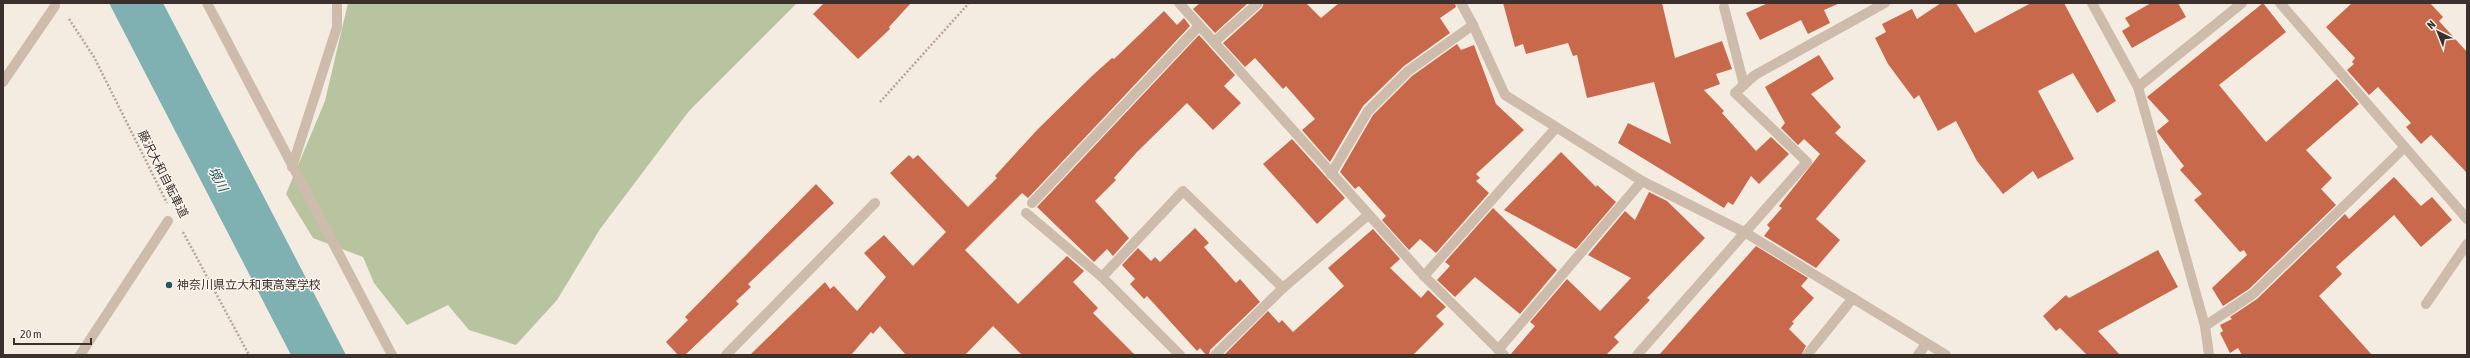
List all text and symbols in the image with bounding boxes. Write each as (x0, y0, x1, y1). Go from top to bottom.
north arrow (2418, 12, 2458, 52)
text: N (2425, 18, 2438, 31)
street label: 藤沢大和自転車道 (135, 128, 191, 220)
water label: 境川 (205, 164, 232, 196)
place label: 神奈川県立大和東高等学校 (177, 278, 321, 292)
marker: 神奈川県立大和東高等学校 (164, 280, 174, 290)
scale bar (14, 320, 91, 346)
text: 20 m (20, 327, 42, 341)

